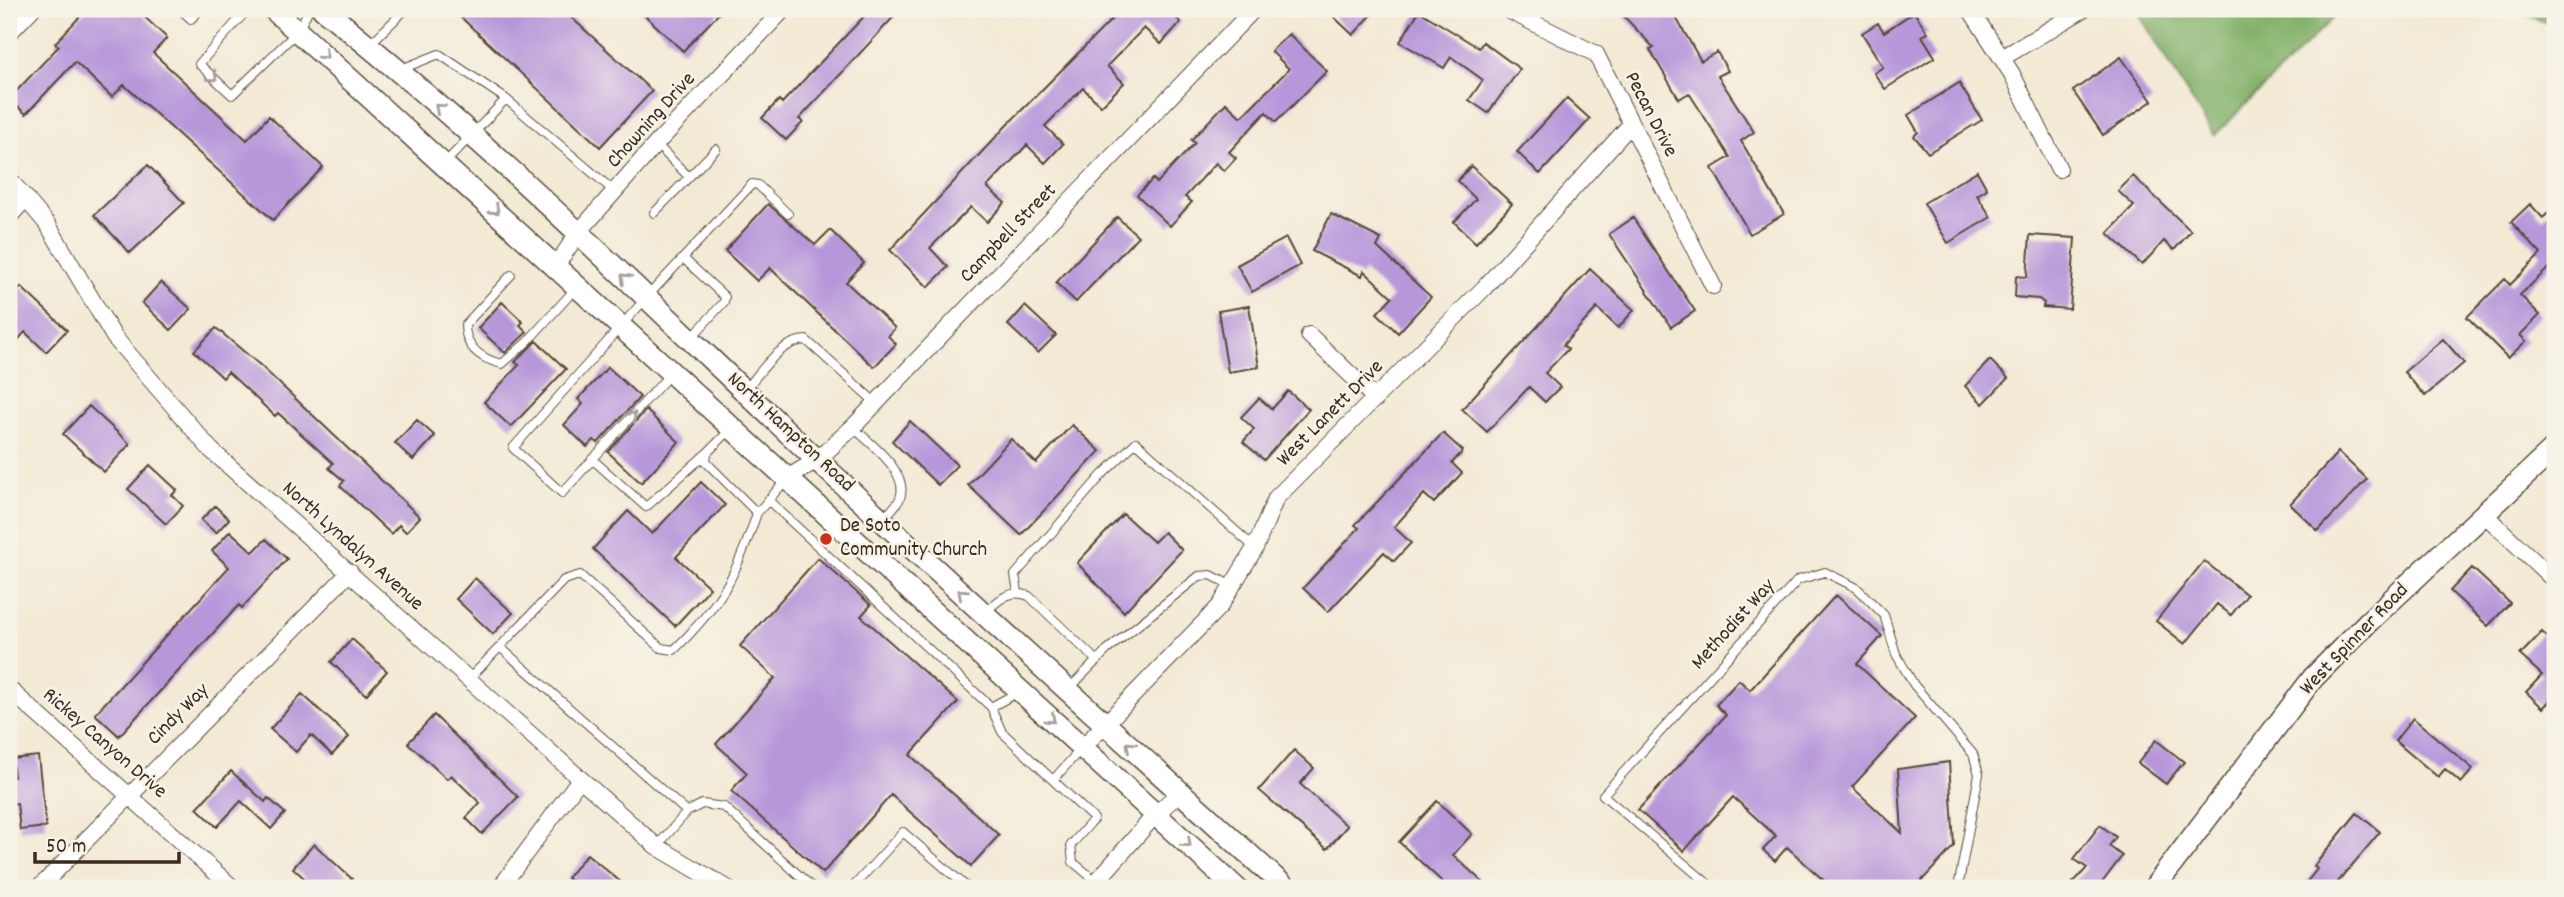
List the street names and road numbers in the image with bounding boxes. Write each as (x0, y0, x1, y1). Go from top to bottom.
street label: Chowning Drive (601, 66, 703, 176)
street label: Pecan Drive (1616, 67, 1684, 163)
street label: Campbell Street (954, 177, 1065, 291)
street label: West Lanett Drive (1271, 354, 1391, 474)
street label: North Hampton Road (719, 366, 861, 500)
street label: North Lyndalyn Avenue (274, 475, 430, 619)
street label: Methodist Way (1685, 572, 1784, 677)
street label: West Spinner Road (2293, 577, 2417, 703)
street label: Cindy Way (141, 677, 217, 753)
street label: Rickey Canyon Drive (35, 681, 173, 807)

